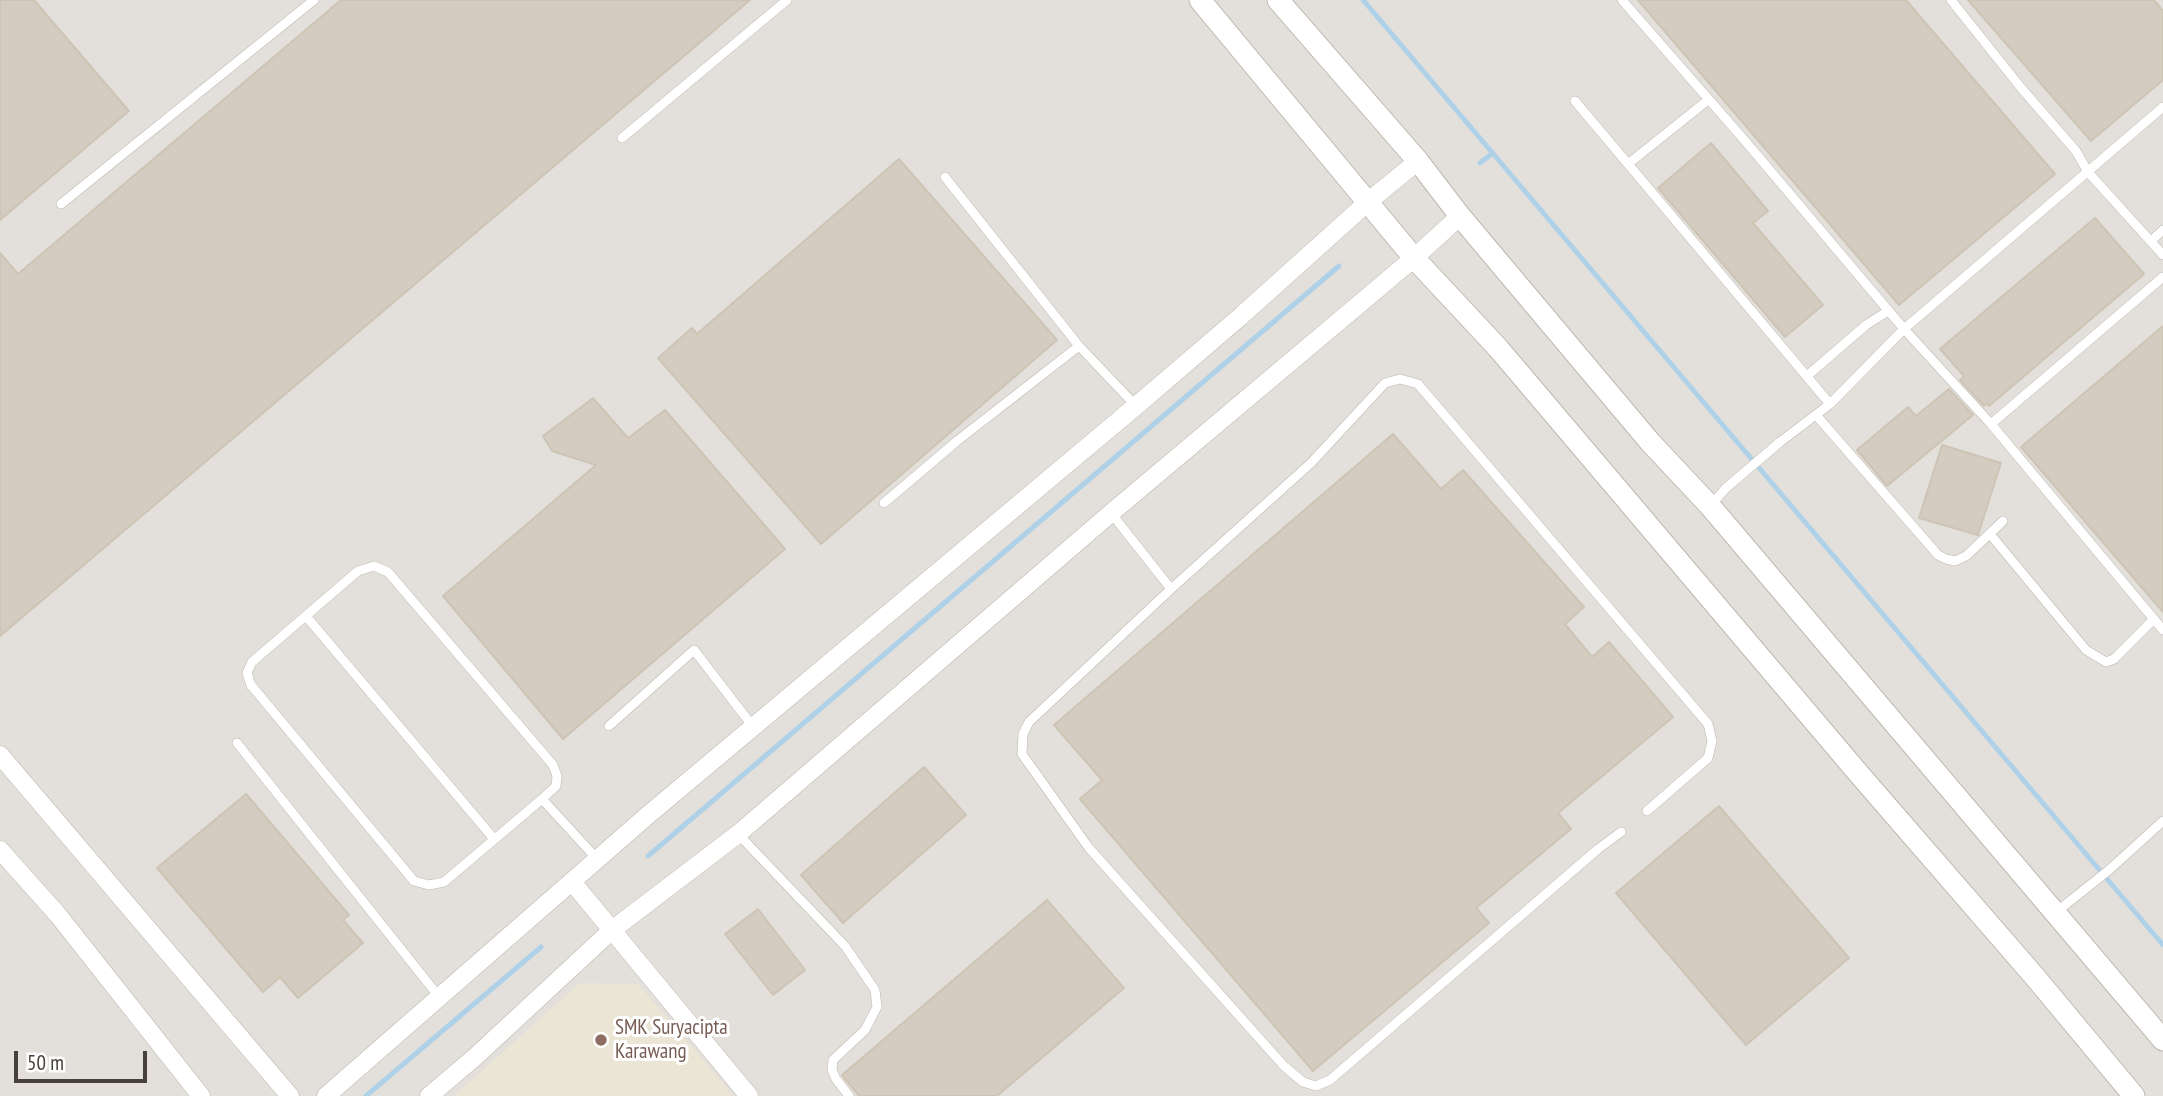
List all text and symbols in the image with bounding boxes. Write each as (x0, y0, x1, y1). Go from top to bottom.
place label: SMK Suryacipta Karawang (615, 1015, 728, 1065)
marker: SMK Suryacipta Karawang (593, 1032, 609, 1048)
scale bar (18, 1036, 150, 1080)
text: 50 m (27, 1049, 64, 1076)

